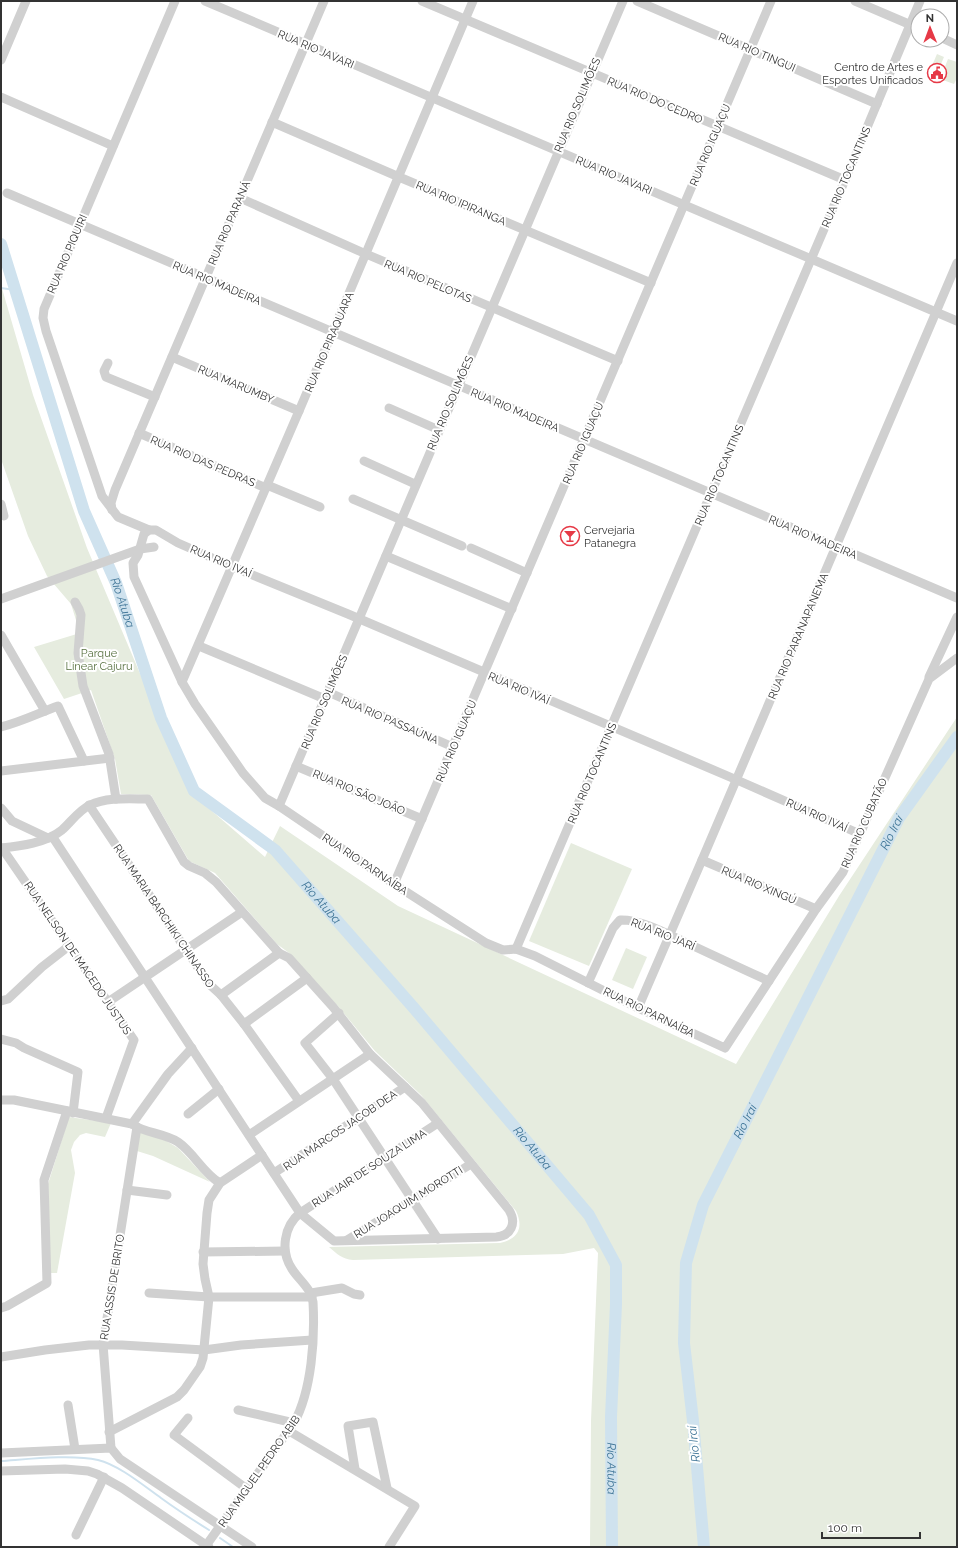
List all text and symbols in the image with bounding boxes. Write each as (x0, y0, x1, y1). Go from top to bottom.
north arrow (910, 8, 950, 48)
text: N (926, 12, 934, 25)
street label: RUA RIO JAVARI (276, 27, 356, 71)
street label: RUA RIO TINGUI (716, 30, 797, 75)
street label: RUA RIO SOLIMÕES (551, 55, 603, 154)
place label: Centro de Artes e Esportes Unificados (822, 61, 924, 87)
public building icon: Centro de Artes e Esportes Unificados (926, 62, 948, 84)
street label: RUA RIO DO CEDRO (605, 74, 705, 126)
street label: RUA RIO IGUAÇU (687, 102, 734, 188)
street label: RUA RIO TOCANTINS (819, 124, 874, 230)
street label: RUA RIO JAVARI (574, 153, 654, 197)
street label: RUA RIO PARANÁ (205, 178, 253, 267)
street label: RUA RIO IPIRANGA (414, 179, 508, 229)
street label: RUA RIO PIQUIRI (45, 213, 90, 296)
street label: RUA RIO PELOTAS (382, 257, 474, 306)
street label: RUA RIO MADEIRA (171, 259, 264, 308)
street label: RUA RIO PIRAQUARA (302, 289, 357, 395)
street label: RUA RIO SOLIMÕES (424, 353, 476, 452)
street label: RUA MARUMBY (196, 363, 276, 406)
street label: RUA RIO MADEIRA (469, 386, 562, 435)
street label: RUA RIO IGUAÇU (560, 400, 607, 486)
street label: RUA RIO TOCANTINS (692, 422, 747, 528)
street label: RUA RIO DAS PEDRAS (148, 433, 258, 490)
street label: RUA RIO MADEIRA (767, 513, 860, 562)
place label: Cervejaria Patanegra (584, 524, 636, 550)
bar icon: Cervejaria Patanegra (559, 525, 581, 547)
street label: RUA RIO IVAÍ (188, 542, 254, 580)
street label: RUA RIO PARANAPANEMA (766, 570, 831, 701)
water label: Rio Atuba (107, 575, 137, 629)
park label: Parque Linear Cajuru (65, 647, 133, 673)
street label: RUA RIO SOLIMÕES (298, 652, 350, 751)
street label: RUA RIO IVAÍ (486, 669, 552, 707)
street label: RUA RIO PASSAÚNA (339, 693, 441, 747)
street label: RUA RIO IGUAÇU (433, 698, 480, 784)
street label: RUA RIO TOCANTINS (565, 720, 620, 826)
street label: RUA RIO SÃO JOÃO (311, 766, 407, 818)
street label: RUA RIO CUBATÃO (838, 776, 890, 870)
street label: RUA RIO IVAÍ (784, 795, 850, 835)
water label: Rio Iraí (877, 811, 907, 852)
street label: RUA RIO PARNAÍBA (320, 830, 411, 898)
street label: RUA MARIA BARCHIKI CHINASSO (111, 842, 217, 991)
street label: RUA RIO XINGÚ (719, 863, 799, 907)
water label: Rio Atuba (299, 878, 344, 927)
street label: RUA NELSON DE MACEDO JUSTUS (21, 879, 134, 1038)
street label: RUA RIO JARÍ (629, 915, 697, 953)
street label: RUA RIO PARNAÍBA (601, 984, 698, 1041)
street label: RUA MARCOS JACOB DEA (281, 1087, 400, 1173)
water label: Rio Iraí (731, 1101, 760, 1141)
water label: Rio Atuba (510, 1124, 555, 1173)
street label: RUA JAIR DE SOUZA LIMA (310, 1126, 429, 1210)
street label: RUA JOAQUIM MOROTTI (351, 1163, 465, 1241)
street label: RUA ASSIS DE BRITO (98, 1233, 127, 1341)
street label: RUA MIGUEL PEDRO ABIB (216, 1413, 303, 1530)
water label: Rio Iraí (685, 1424, 703, 1463)
water label: Rio Atuba (604, 1442, 619, 1495)
scale bar (822, 1514, 920, 1540)
text: 100 m (828, 1521, 862, 1535)

